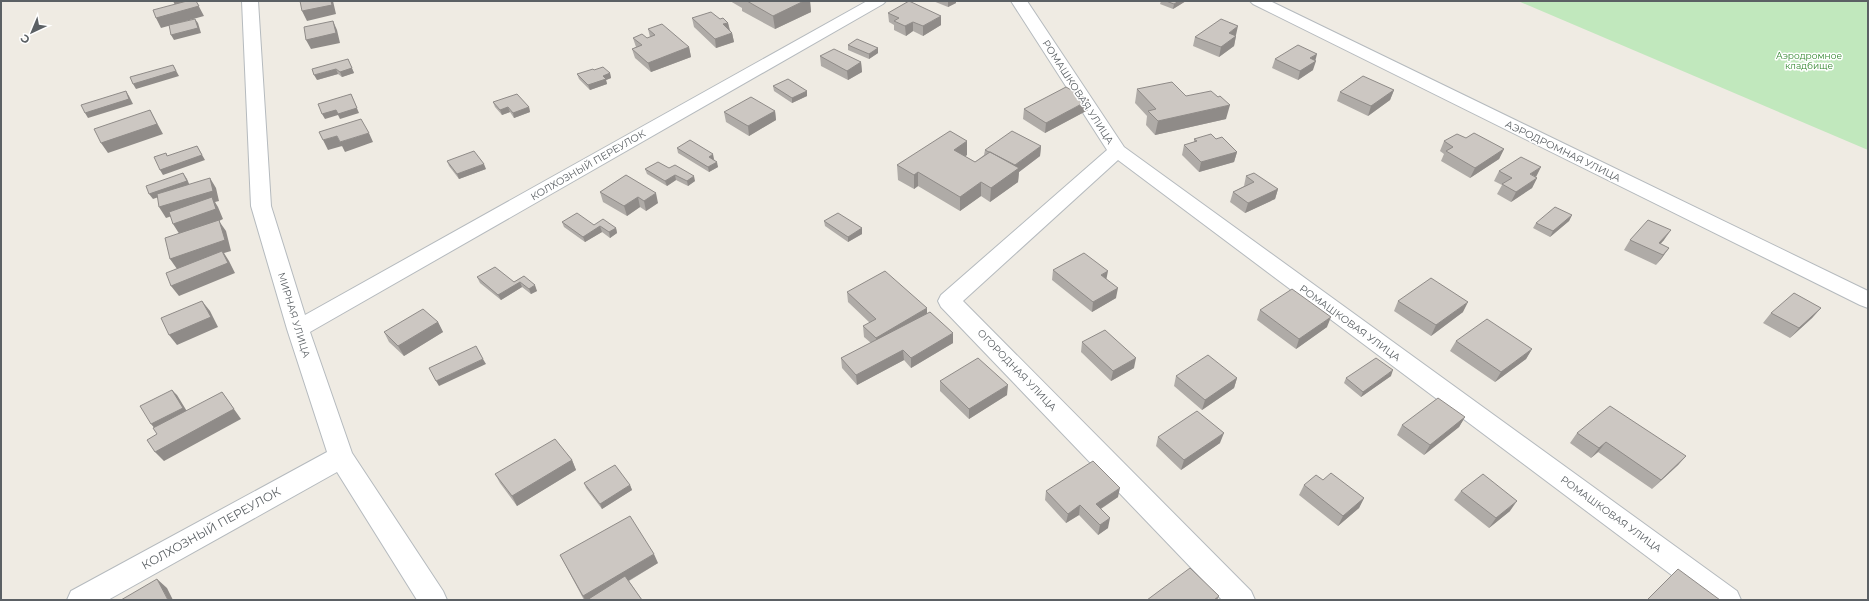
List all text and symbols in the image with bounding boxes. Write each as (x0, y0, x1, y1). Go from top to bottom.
north arrow (12, 12, 52, 52)
text: С (17, 31, 33, 47)
street label: РОМАШКОВАЯ УЛИЦА (1039, 37, 1117, 147)
park label: Аэродромное кладбище (1776, 50, 1842, 71)
street label: АЭРОДРОМНАЯ УЛИЦА (1503, 117, 1623, 185)
street label: КОЛХОЗНЫЙ ПЕРЕУЛОК (528, 127, 648, 203)
street label: МИРНАЯ УЛИЦА (275, 271, 313, 360)
street label: РОМАШКОВАЯ УЛИЦА (1297, 282, 1404, 364)
street label: ОГОРОДНАЯ УЛИЦА (975, 326, 1060, 414)
street label: РОМАШКОВАЯ УЛИЦА (1558, 473, 1665, 555)
street label: КОЛХОЗНЫЙ ПЕРЕУЛОК (139, 483, 284, 573)

